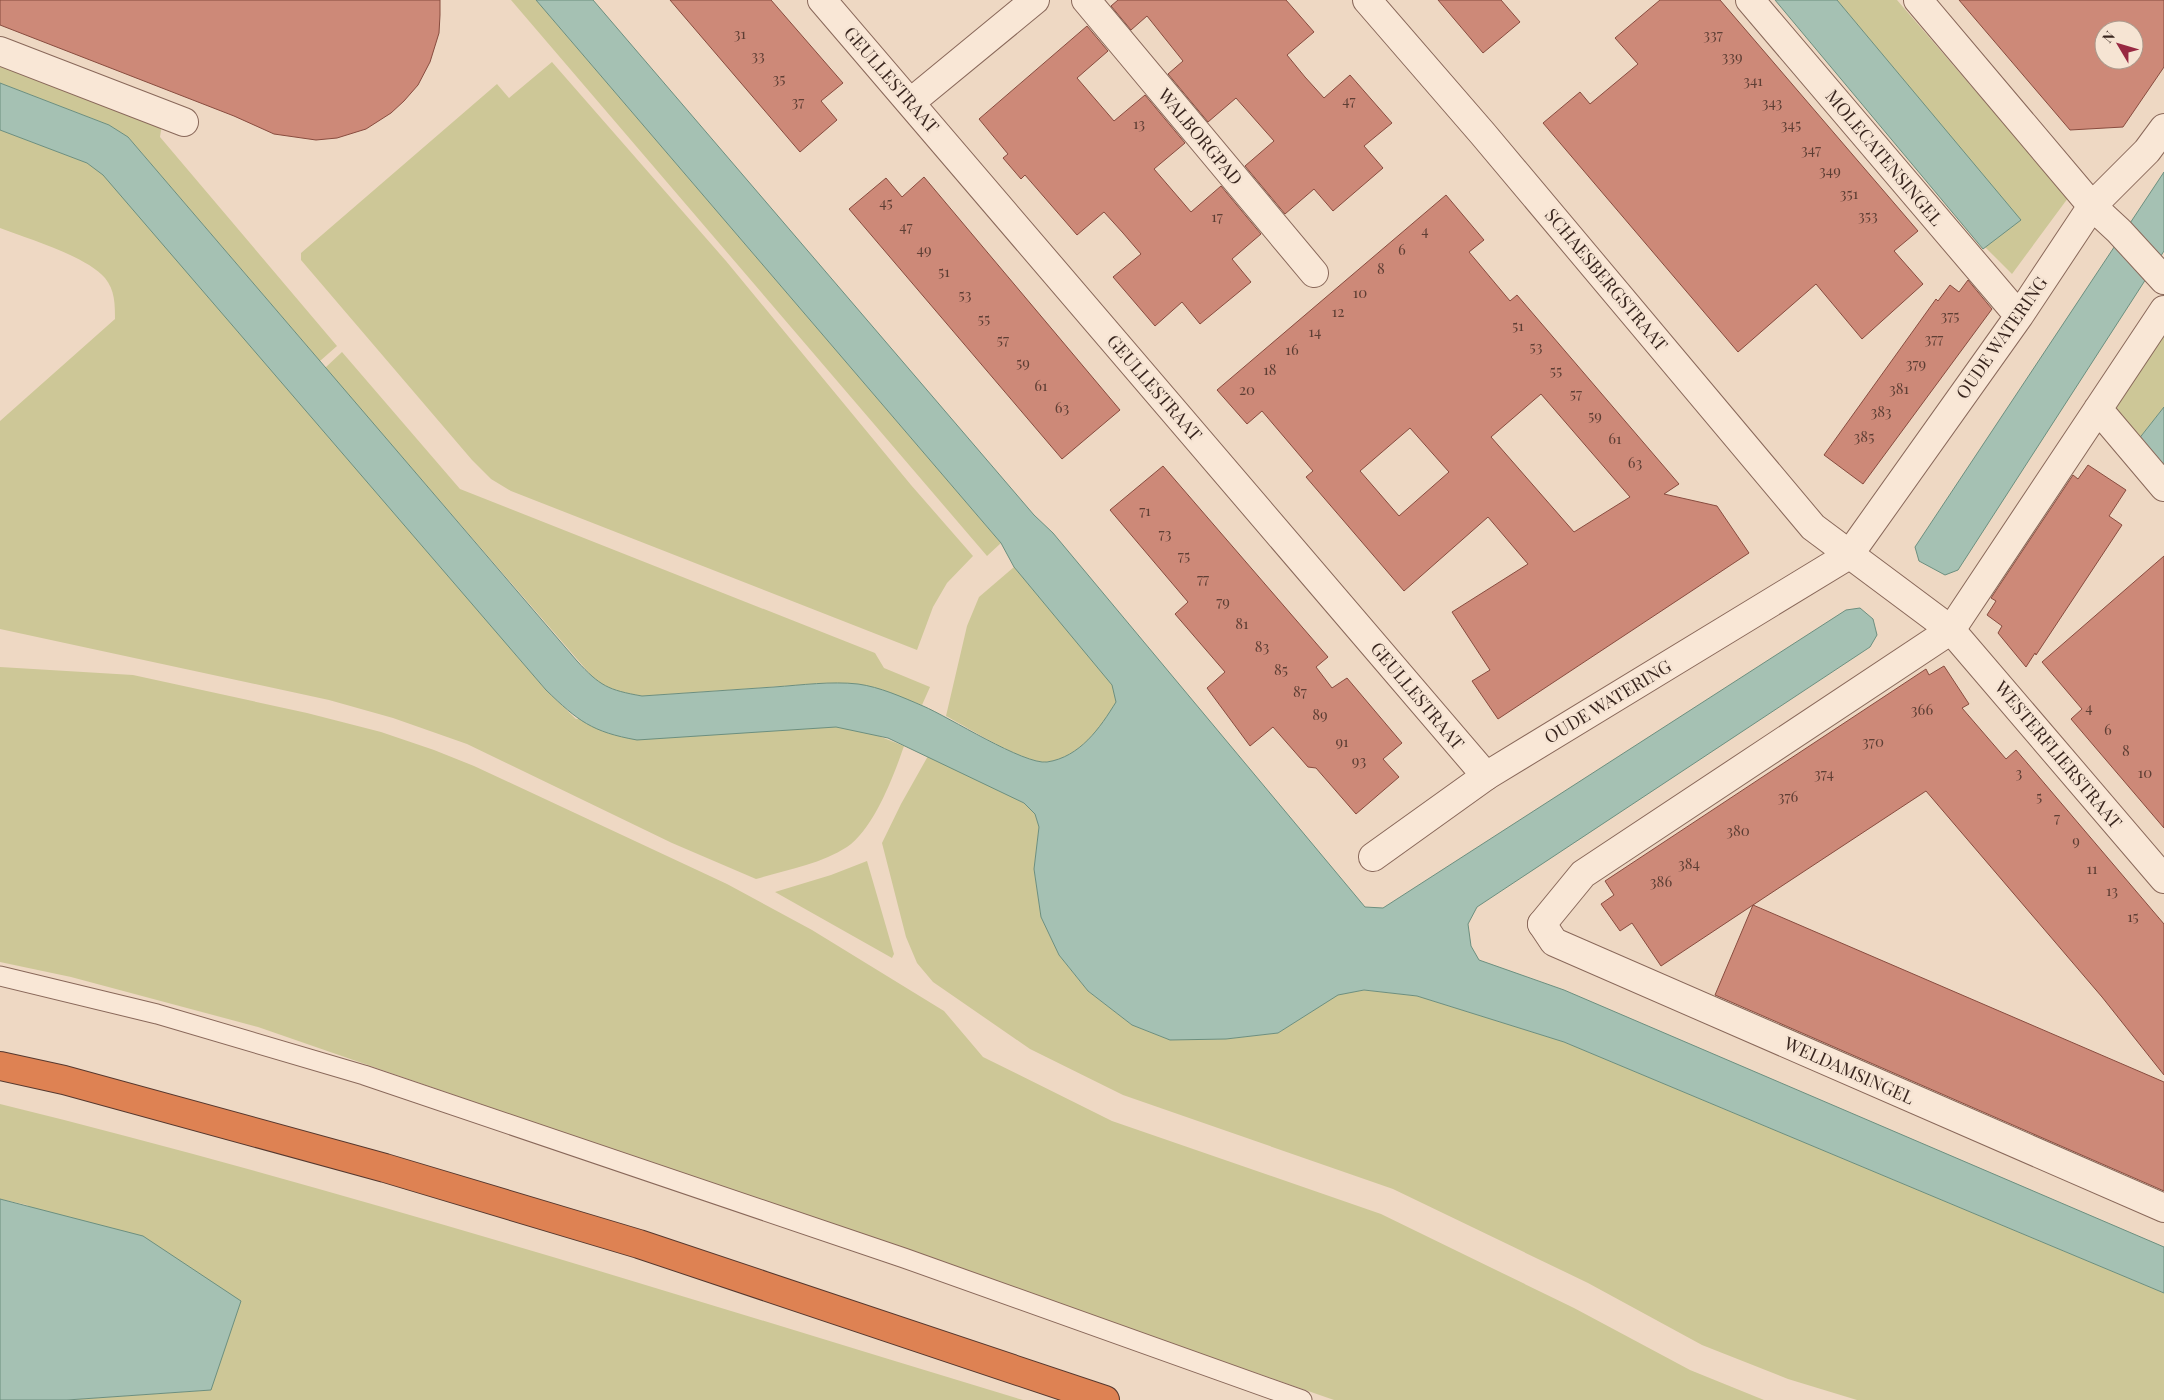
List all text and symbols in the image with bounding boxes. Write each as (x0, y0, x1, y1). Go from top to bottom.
north arrow (2094, 20, 2144, 70)
street label: GEULLESTRAAT (839, 21, 945, 138)
house number: 31 (734, 23, 747, 43)
house number: 337 (1703, 24, 1723, 44)
text: N (2098, 27, 2119, 47)
house number: 33 (751, 45, 765, 65)
house number: 339 (1721, 46, 1743, 66)
house number: 35 (773, 68, 786, 88)
house number: 341 (1743, 70, 1763, 90)
street label: WALBORGPAD (1153, 82, 1248, 190)
street label: MOLECATENSINGEL (1821, 84, 1949, 231)
house number: 47 (1342, 90, 1356, 110)
house number: 37 (792, 91, 804, 111)
house number: 343 (1762, 92, 1783, 112)
house number: 13 (1133, 113, 1145, 133)
house number: 345 (1781, 114, 1801, 134)
house number: 347 (1801, 139, 1821, 159)
house number: 349 (1819, 160, 1841, 180)
house number: 351 (1840, 183, 1859, 203)
house number: 45 (879, 192, 893, 212)
street label: SCHAESBERGSTRAAT (1540, 203, 1674, 356)
house number: 353 (1858, 205, 1878, 225)
house number: 17 (1211, 206, 1223, 226)
house number: 47 (899, 216, 913, 236)
house number: 4 (1421, 220, 1429, 240)
house number: 49 (916, 239, 932, 259)
house number: 6 (1398, 239, 1406, 259)
house number: 8 (1377, 258, 1385, 278)
house number: 51 (938, 261, 950, 281)
street label: OUDE WATERING (1950, 271, 2053, 403)
house number: 10 (1353, 282, 1367, 302)
house number: 53 (959, 284, 972, 304)
house number: 12 (1332, 301, 1344, 321)
house number: 375 (1940, 305, 1960, 325)
house number: 55 (978, 308, 990, 328)
house number: 51 (1512, 315, 1524, 335)
house number: 14 (1309, 321, 1321, 341)
house number: 377 (1925, 328, 1943, 348)
house number: 57 (997, 329, 1009, 349)
street label: GEULLESTRAAT (1102, 329, 1208, 446)
house number: 53 (1530, 336, 1543, 356)
house number: 16 (1285, 339, 1299, 359)
house number: 59 (1016, 352, 1030, 372)
house number: 379 (1906, 353, 1926, 373)
house number: 18 (1263, 359, 1277, 379)
house number: 55 (1550, 360, 1562, 380)
house number: 61 (1034, 375, 1048, 395)
house number: 381 (1889, 378, 1910, 398)
house number: 20 (1239, 379, 1255, 399)
house number: 57 (1570, 383, 1582, 403)
house number: 63 (1055, 397, 1069, 417)
house number: 383 (1870, 401, 1892, 421)
house number: 59 (1588, 405, 1602, 425)
house number: 385 (1854, 426, 1874, 446)
house number: 61 (1608, 428, 1622, 448)
house number: 63 (1628, 452, 1642, 472)
house number: 71 (1139, 500, 1151, 520)
house number: 73 (1159, 523, 1172, 543)
house number: 75 (1178, 545, 1190, 565)
house number: 77 (1197, 568, 1209, 588)
house number: 79 (1216, 591, 1230, 611)
house number: 81 (1235, 613, 1249, 633)
house number: 83 (1255, 636, 1269, 656)
street label: GEULLESTRAAT (1366, 636, 1470, 754)
street label: OUDE WATERING (1540, 654, 1676, 749)
house number: 85 (1274, 659, 1288, 679)
street label: WESTERFLIERSTRAAT (1989, 675, 2128, 833)
house number: 87 (1293, 681, 1307, 701)
house number: 4 (2085, 697, 2093, 717)
house number: 366 (1911, 699, 1933, 719)
house number: 89 (1312, 704, 1328, 724)
house number: 6 (2104, 719, 2112, 739)
house number: 91 (1335, 731, 1349, 751)
house number: 370 (1862, 731, 1884, 751)
house number: 8 (2122, 740, 2130, 760)
house number: 93 (1352, 750, 1366, 770)
house number: 3 (2016, 762, 2023, 782)
house number: 10 (2138, 762, 2152, 782)
house number: 374 (1814, 763, 1834, 783)
house number: 376 (1778, 786, 1799, 806)
house number: 5 (2036, 786, 2042, 806)
house number: 7 (2054, 807, 2060, 827)
house number: 380 (1726, 820, 1750, 840)
house number: 9 (2072, 830, 2080, 850)
house number: 384 (1678, 853, 1700, 873)
house number: 11 (2086, 858, 2098, 878)
house number: 386 (1650, 871, 1672, 891)
house number: 13 (2106, 880, 2118, 900)
house number: 15 (2127, 906, 2139, 926)
street label: WELDAMSINGEL (1780, 1030, 1918, 1110)

